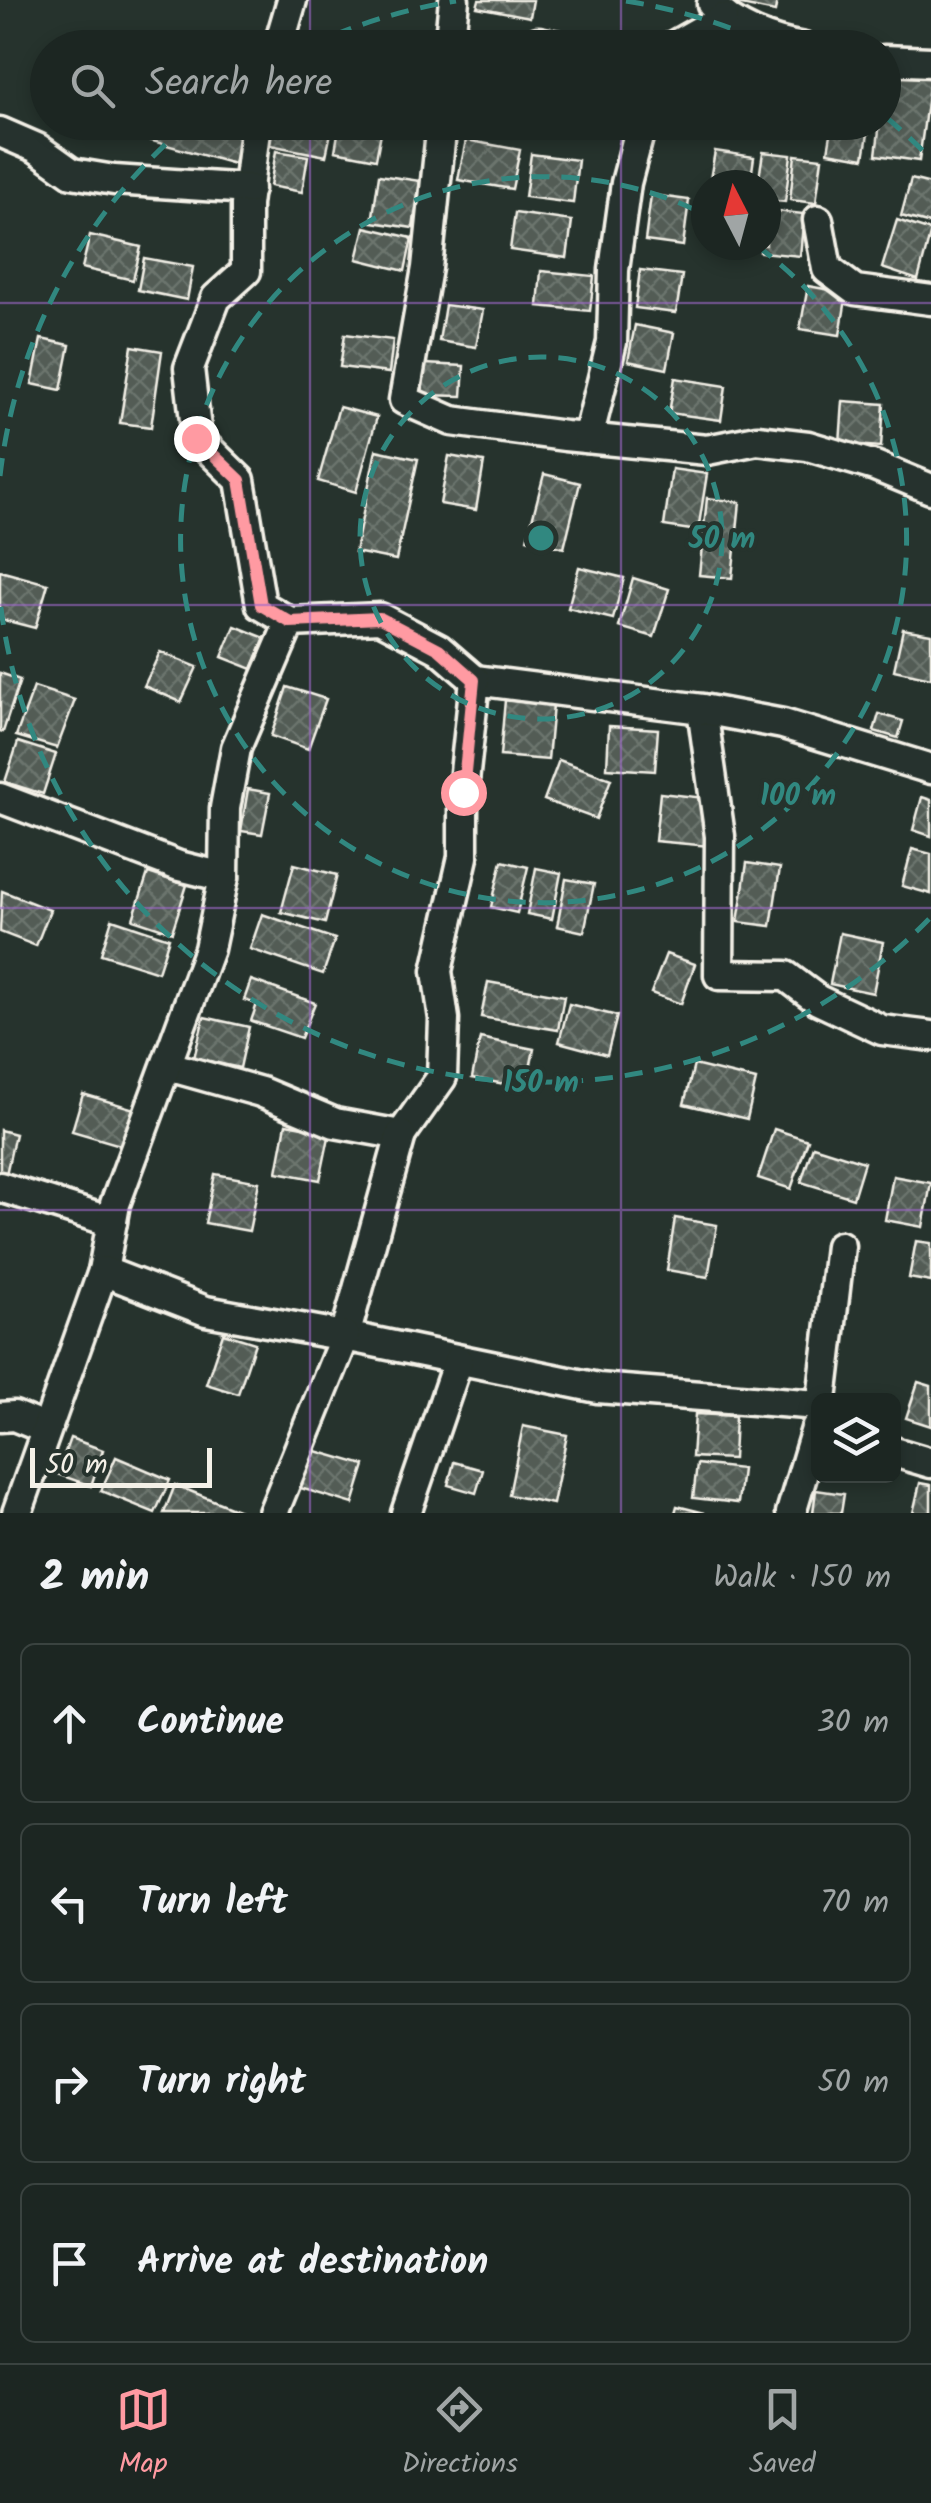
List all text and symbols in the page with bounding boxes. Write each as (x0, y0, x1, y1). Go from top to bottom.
search box (30, 30, 901, 140)
text: Search here (145, 55, 332, 115)
icon: search (65, 58, 120, 113)
north arrow (691, 170, 781, 260)
route end (174, 416, 220, 462)
text: 50 m (688, 516, 755, 564)
centre of rings (523, 520, 559, 556)
route start (441, 770, 487, 816)
text: 100 m (760, 773, 836, 821)
text: 150 m (503, 1060, 579, 1108)
map controls (811, 1393, 901, 1483)
button: layers (811, 1393, 901, 1483)
scale bar (30, 1443, 212, 1488)
text: 50 m (45, 1443, 108, 1488)
text: 2 min (40, 1545, 149, 1612)
text: Walk · 150 m (713, 1553, 891, 1604)
text: Continue (137, 1693, 284, 1753)
icon: ahead (42, 1696, 97, 1751)
text: 30 m (816, 1698, 889, 1749)
text: Turn left (137, 1873, 288, 1933)
icon: left (42, 1876, 97, 1931)
text: 70 m (820, 1878, 889, 1929)
text: Turn right (137, 2053, 306, 2113)
icon: right (42, 2056, 97, 2111)
text: 50 m (818, 2058, 889, 2109)
text: Arrive at destination (137, 2233, 488, 2293)
icon: arrive (42, 2236, 97, 2291)
tab: Map (116, 2382, 171, 2487)
tab: Directions (402, 2382, 518, 2487)
tab: Saved (749, 2382, 815, 2487)

